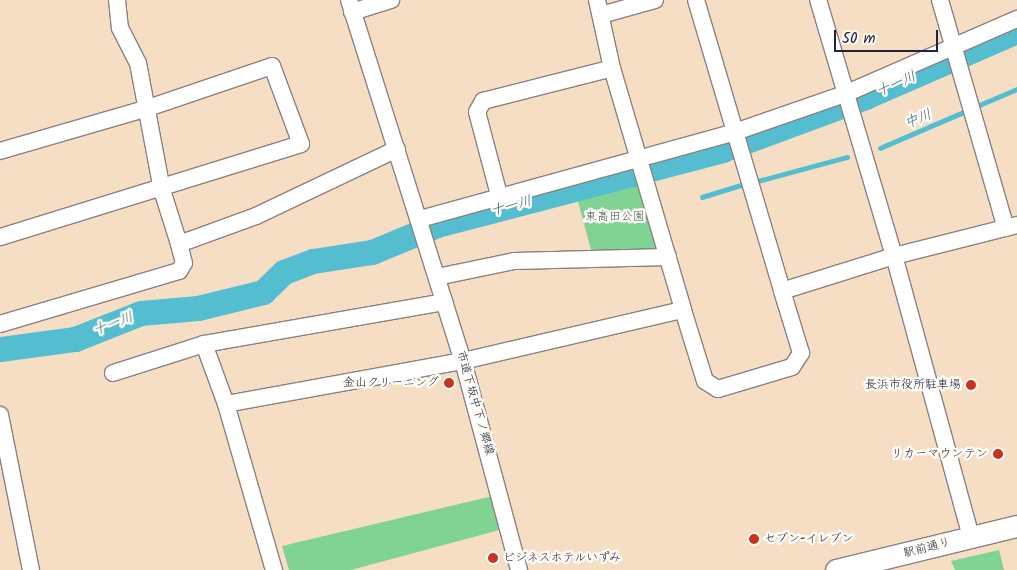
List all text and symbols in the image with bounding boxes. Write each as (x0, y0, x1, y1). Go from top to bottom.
scale bar (837, 20, 941, 52)
text: 50 m (842, 27, 876, 51)
water label: 十一川 (873, 68, 919, 100)
water label: 中川 (902, 106, 934, 132)
water label: 十一川 (489, 192, 533, 220)
park label: 東高田公園 (585, 210, 645, 224)
water label: 十一川 (90, 309, 136, 339)
street label: 市道下坂中下ノ郷線 (453, 349, 497, 457)
place label: 金山クリーニング (343, 376, 439, 390)
marker: 金山クリーニング (443, 377, 455, 389)
place label: 長浜市役所駐車場 (865, 378, 961, 392)
marker: 長浜市役所駐車場 (965, 379, 977, 391)
place label: リカーマウンテン (892, 447, 988, 461)
marker: リカーマウンテン (992, 448, 1004, 460)
place label: セブン-イレブン (764, 532, 854, 546)
marker: セブン-イレブン (748, 533, 760, 545)
street label: 駅前通り (902, 535, 952, 561)
place label: ビジネスホテルいずみ (503, 551, 623, 565)
marker: ビジネスホテルいずみ (487, 552, 499, 564)

